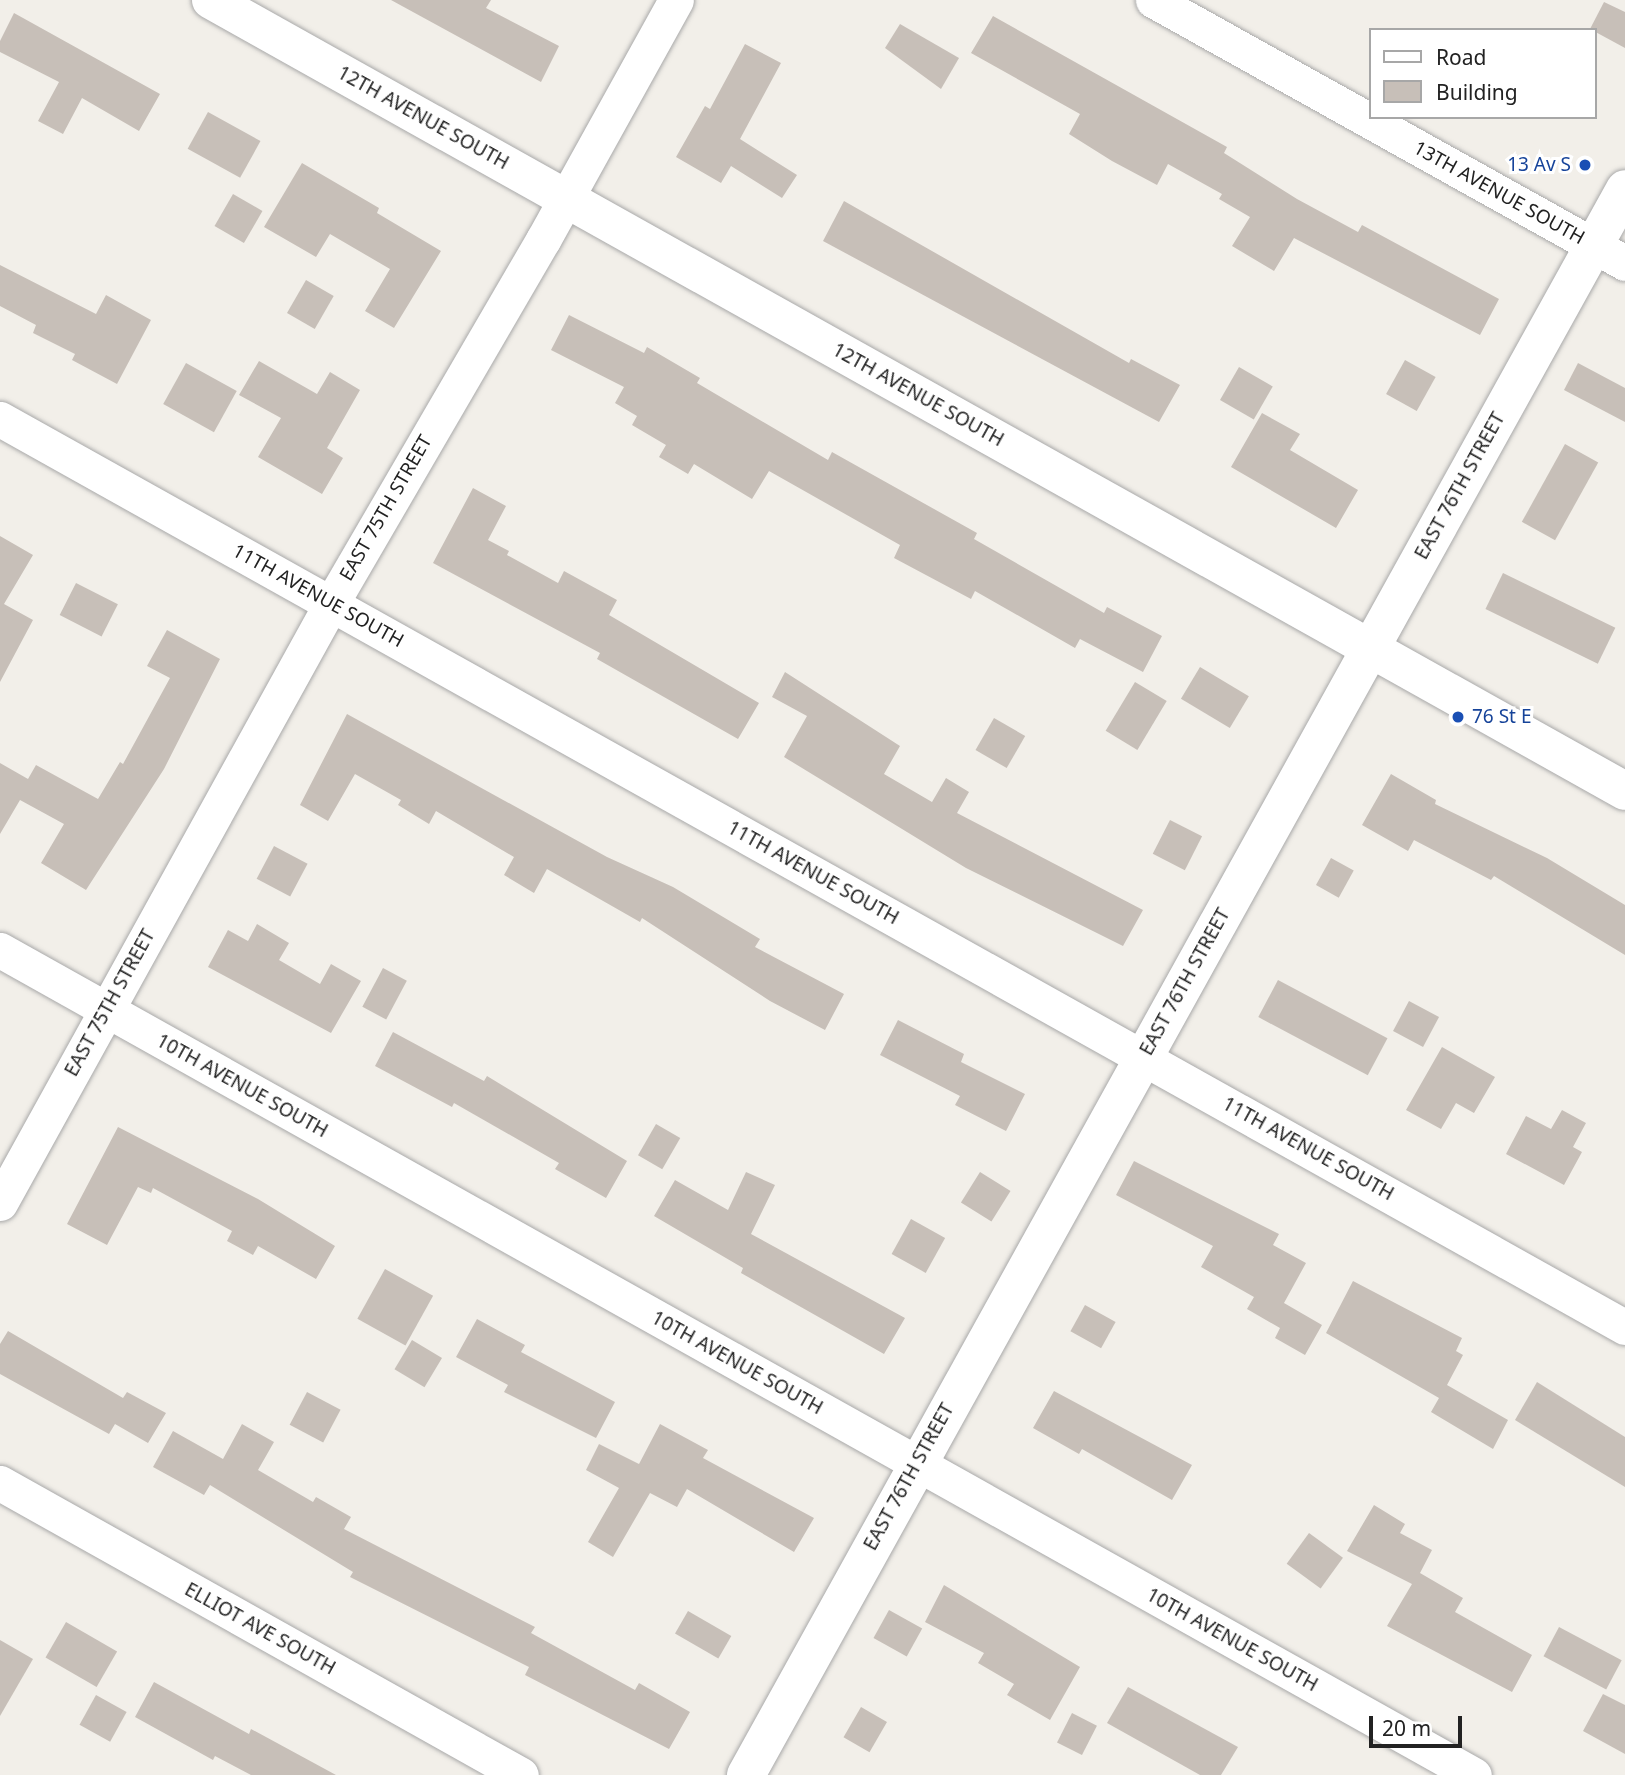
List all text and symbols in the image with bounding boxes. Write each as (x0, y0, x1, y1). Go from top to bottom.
legend (1370, 28, 1597, 119)
text: Road (1436, 43, 1486, 71)
street label: 12TH AVENUE SOUTH (333, 61, 513, 175)
text: Building (1436, 78, 1518, 106)
street label: 13TH AVENUE SOUTH (1409, 136, 1589, 250)
place label: 13 Av S (1507, 154, 1571, 176)
marker: 13 Av S (1577, 157, 1593, 173)
street label: 12TH AVENUE SOUTH (828, 338, 1008, 452)
street label: EAST 76TH STREET (1410, 409, 1510, 563)
street label: EAST 75TH STREET (335, 431, 437, 585)
street label: 11TH AVENUE SOUTH (228, 539, 408, 653)
place label: 76 St E (1472, 706, 1531, 728)
marker: 76 St E (1450, 709, 1466, 725)
street label: 11TH AVENUE SOUTH (723, 816, 903, 930)
street label: EAST 76TH STREET (1135, 905, 1235, 1059)
street label: EAST 75TH STREET (60, 926, 160, 1080)
street label: 10TH AVENUE SOUTH (152, 1029, 332, 1143)
street label: 11TH AVENUE SOUTH (1218, 1092, 1398, 1206)
street label: 10TH AVENUE SOUTH (647, 1306, 827, 1420)
street label: EAST 76TH STREET (859, 1400, 959, 1554)
street label: ELLIOT AVE SOUTH (181, 1578, 339, 1680)
street label: 10TH AVENUE SOUTH (1142, 1583, 1322, 1697)
scale bar (1373, 1702, 1466, 1746)
text: 20 m (1382, 1714, 1431, 1742)

